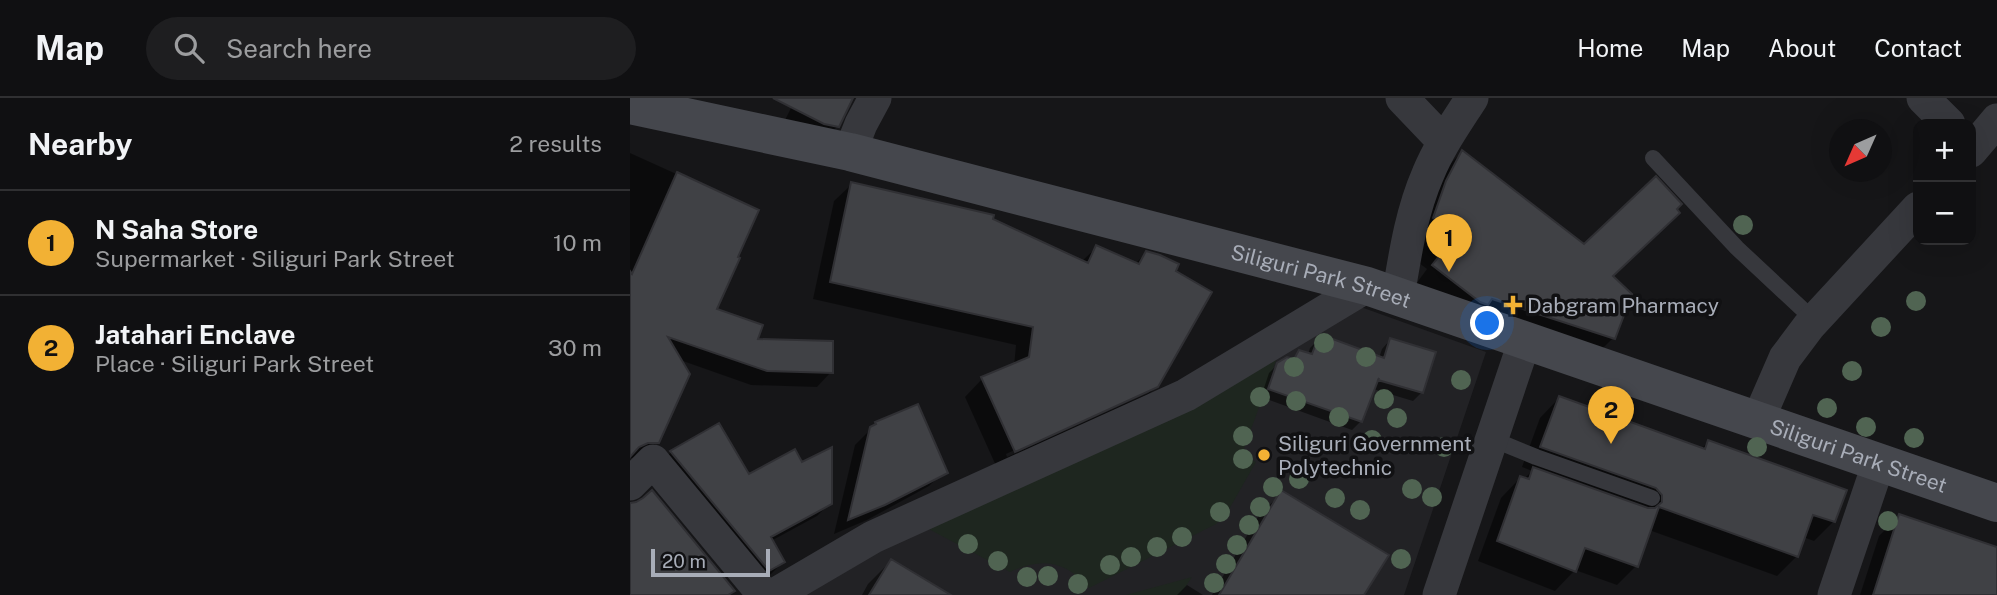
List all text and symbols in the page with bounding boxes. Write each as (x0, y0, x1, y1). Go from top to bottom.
search box (146, 17, 636, 80)
text: Map (35, 29, 104, 67)
icon: search (170, 29, 208, 67)
text: Search here (226, 33, 372, 64)
text: Home (1577, 34, 1643, 62)
text: Map (1681, 34, 1730, 62)
text: About (1768, 34, 1836, 62)
text: Contact (1874, 34, 1962, 62)
north arrow (1829, 119, 1892, 182)
map controls (1913, 119, 1976, 245)
button: + (1913, 119, 1976, 182)
text: Nearby (28, 126, 132, 162)
text: 2 results (509, 130, 602, 157)
button: − (1913, 182, 1976, 245)
text: N Saha Store (95, 214, 258, 245)
pin: 1 (1426, 214, 1472, 272)
text: 1 (46, 229, 56, 256)
text: 10 m (553, 229, 602, 256)
street label: Siliguri Park Street (1228, 239, 1414, 313)
text: Supermarket · Siliguri Park Street (95, 245, 455, 272)
place label: Dabgram Pharmacy (1527, 293, 1719, 318)
marker: Dabgram Pharmacy (1505, 297, 1521, 313)
your location (1470, 306, 1504, 340)
text: Jatahari Enclave (95, 319, 295, 350)
text: 2 (44, 334, 58, 361)
text: 30 m (548, 334, 602, 361)
text: Place · Siliguri Park Street (95, 350, 374, 377)
pin: 2 (1588, 386, 1634, 444)
street label: Siliguri Park Street (1767, 413, 1951, 497)
place label: Siliguri Government Polytechnic (1278, 431, 1472, 480)
marker: Siliguri Government Polytechnic (1256, 447, 1272, 463)
scale bar (651, 546, 770, 578)
text: 20 m (662, 550, 706, 572)

